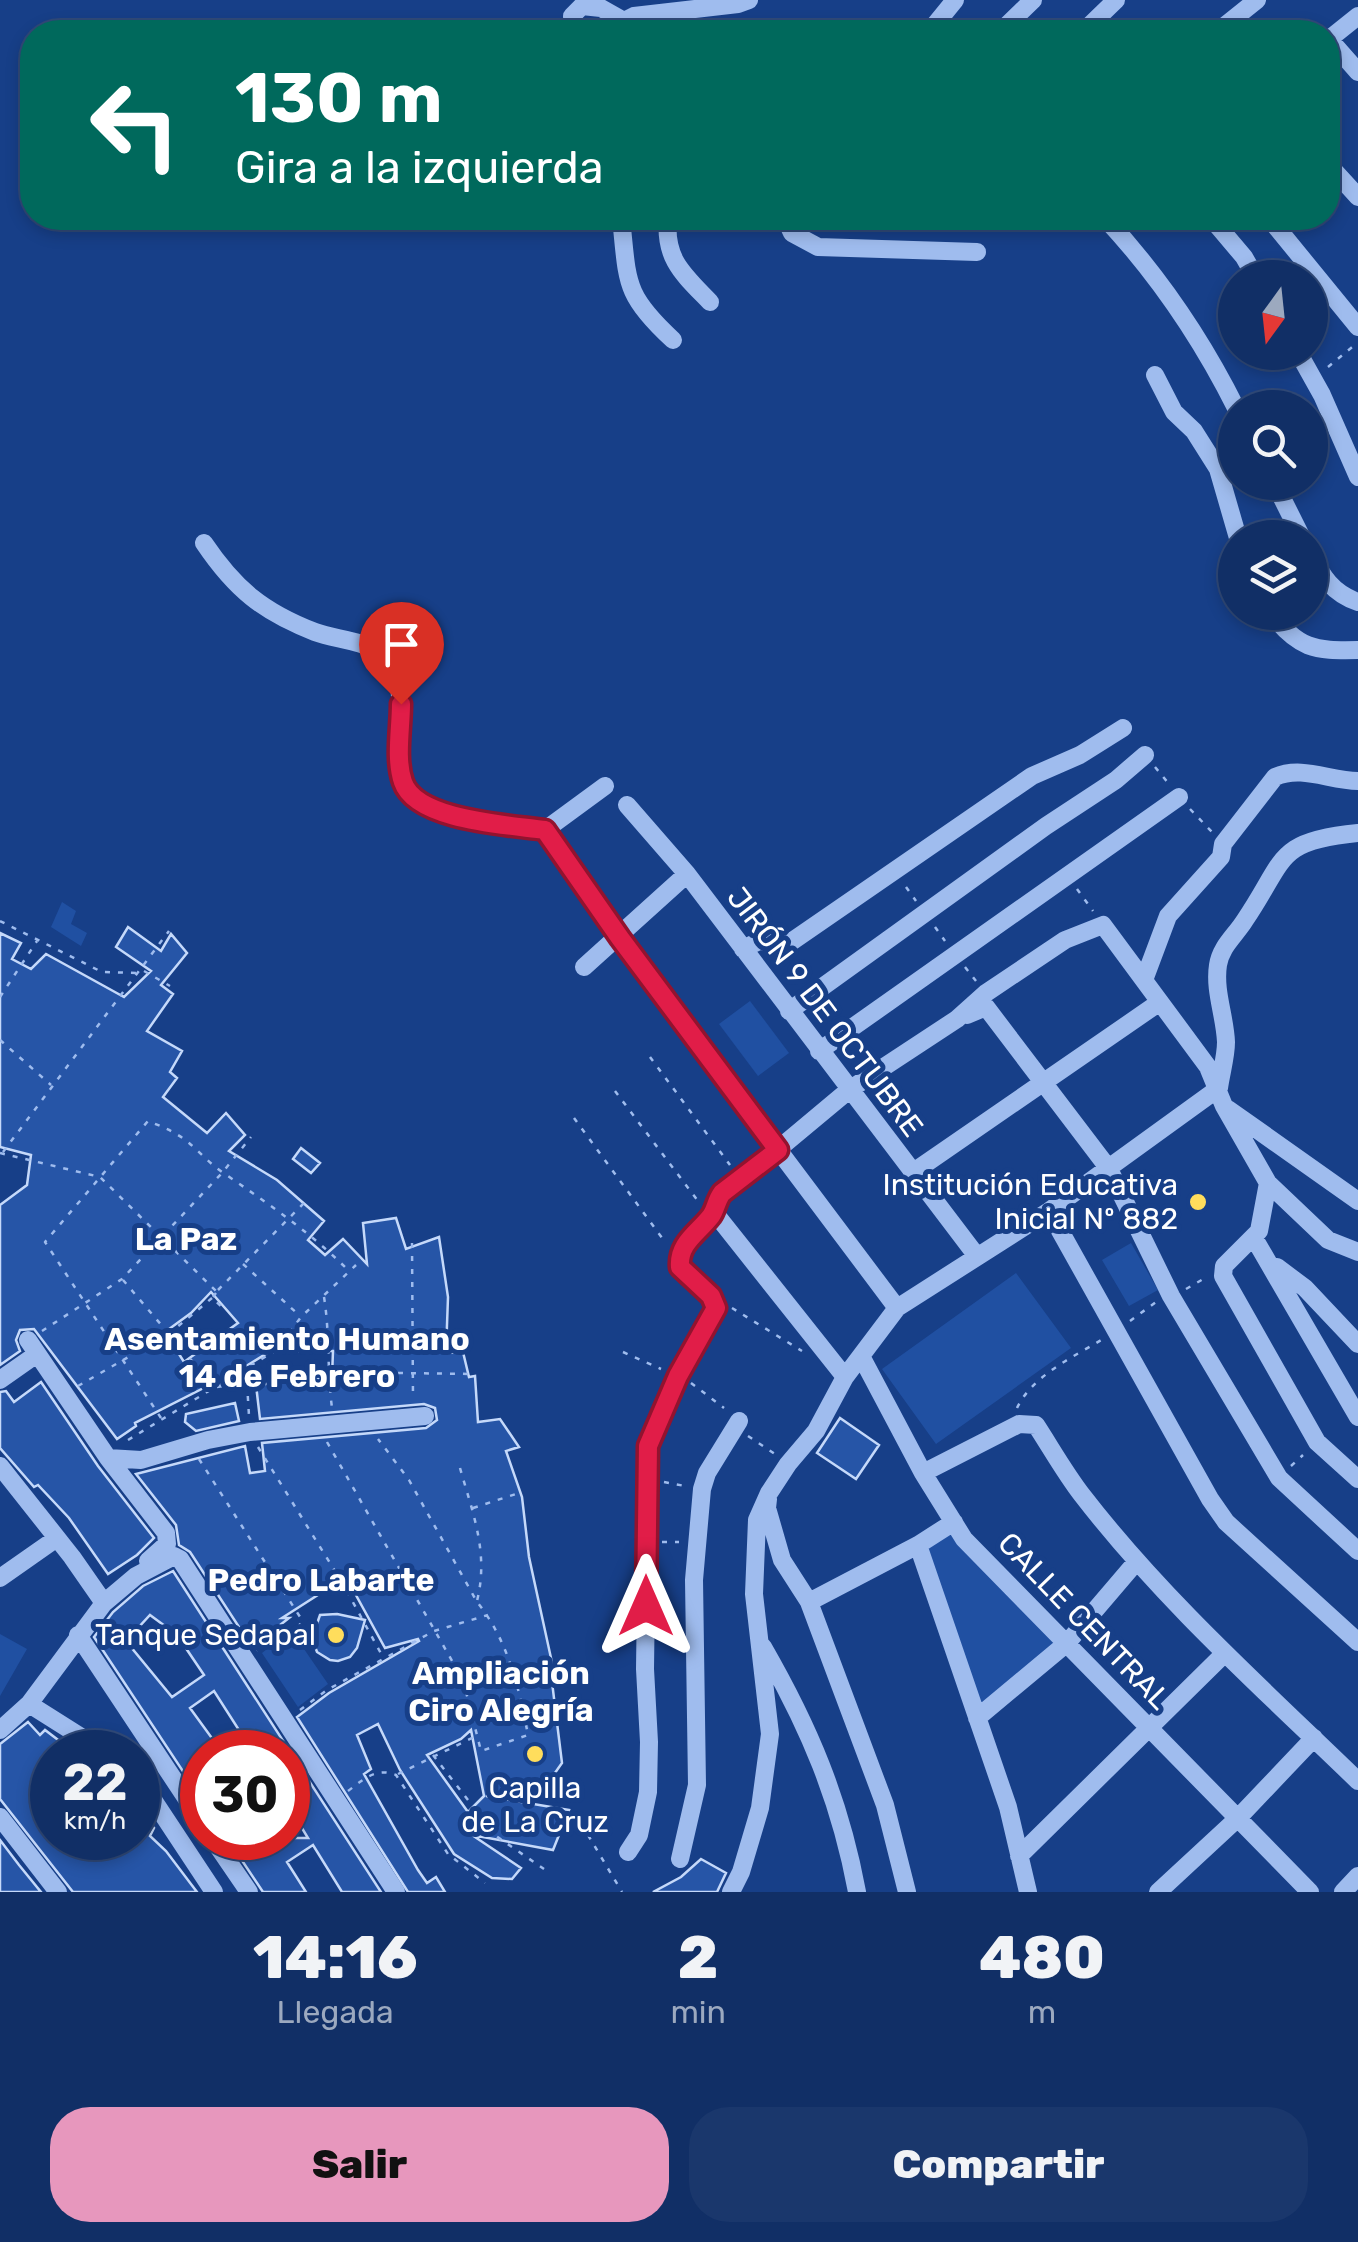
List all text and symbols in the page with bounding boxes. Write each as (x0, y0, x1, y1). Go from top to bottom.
text: 130 m (235, 57, 443, 140)
icon: left (70, 60, 200, 190)
text: Gira a la izquierda (235, 141, 604, 194)
north arrow (1218, 260, 1328, 370)
map controls (1218, 260, 1328, 630)
button: search (1218, 390, 1328, 500)
button: layers (1218, 520, 1328, 630)
pin (359, 602, 444, 705)
icon: arrive (374, 617, 429, 672)
street label: JIRÓN 9 DE OCTUBRE (719, 880, 931, 1144)
place label: Institución Educativa Inicial Nº 882 (883, 1167, 1178, 1237)
marker: Institución Educativa Inicial Nº 882 (1187, 1191, 1209, 1213)
district label: La Paz (135, 1220, 237, 1258)
district label: Asentamiento Humano 14 de Febrero (104, 1320, 470, 1395)
street label: CALLE CENTRAL (990, 1525, 1178, 1717)
position arrow (594, 1554, 698, 1658)
district label: Pedro Labarte (208, 1561, 434, 1599)
place label: Tanque Sedapal (95, 1617, 316, 1653)
marker: Tanque Sedapal (325, 1624, 347, 1646)
district label: Ampliación Ciro Alegría (408, 1654, 594, 1729)
speed limit sign: 30 (180, 1730, 310, 1860)
marker: Capilla de La Cruz (524, 1743, 546, 1765)
text: 22 (63, 1753, 128, 1813)
place label: Capilla de La Cruz (461, 1770, 609, 1840)
text: km/h (64, 1806, 126, 1835)
text: 14:16 (253, 1922, 417, 1993)
text: 2 (678, 1922, 718, 1993)
text: 480 (979, 1922, 1105, 1993)
text: Llegada (277, 1993, 394, 2031)
text: min (670, 1993, 726, 2031)
text: m (1028, 1993, 1056, 2031)
button: Salir (50, 2107, 669, 2222)
button: Compartir (689, 2107, 1308, 2222)

